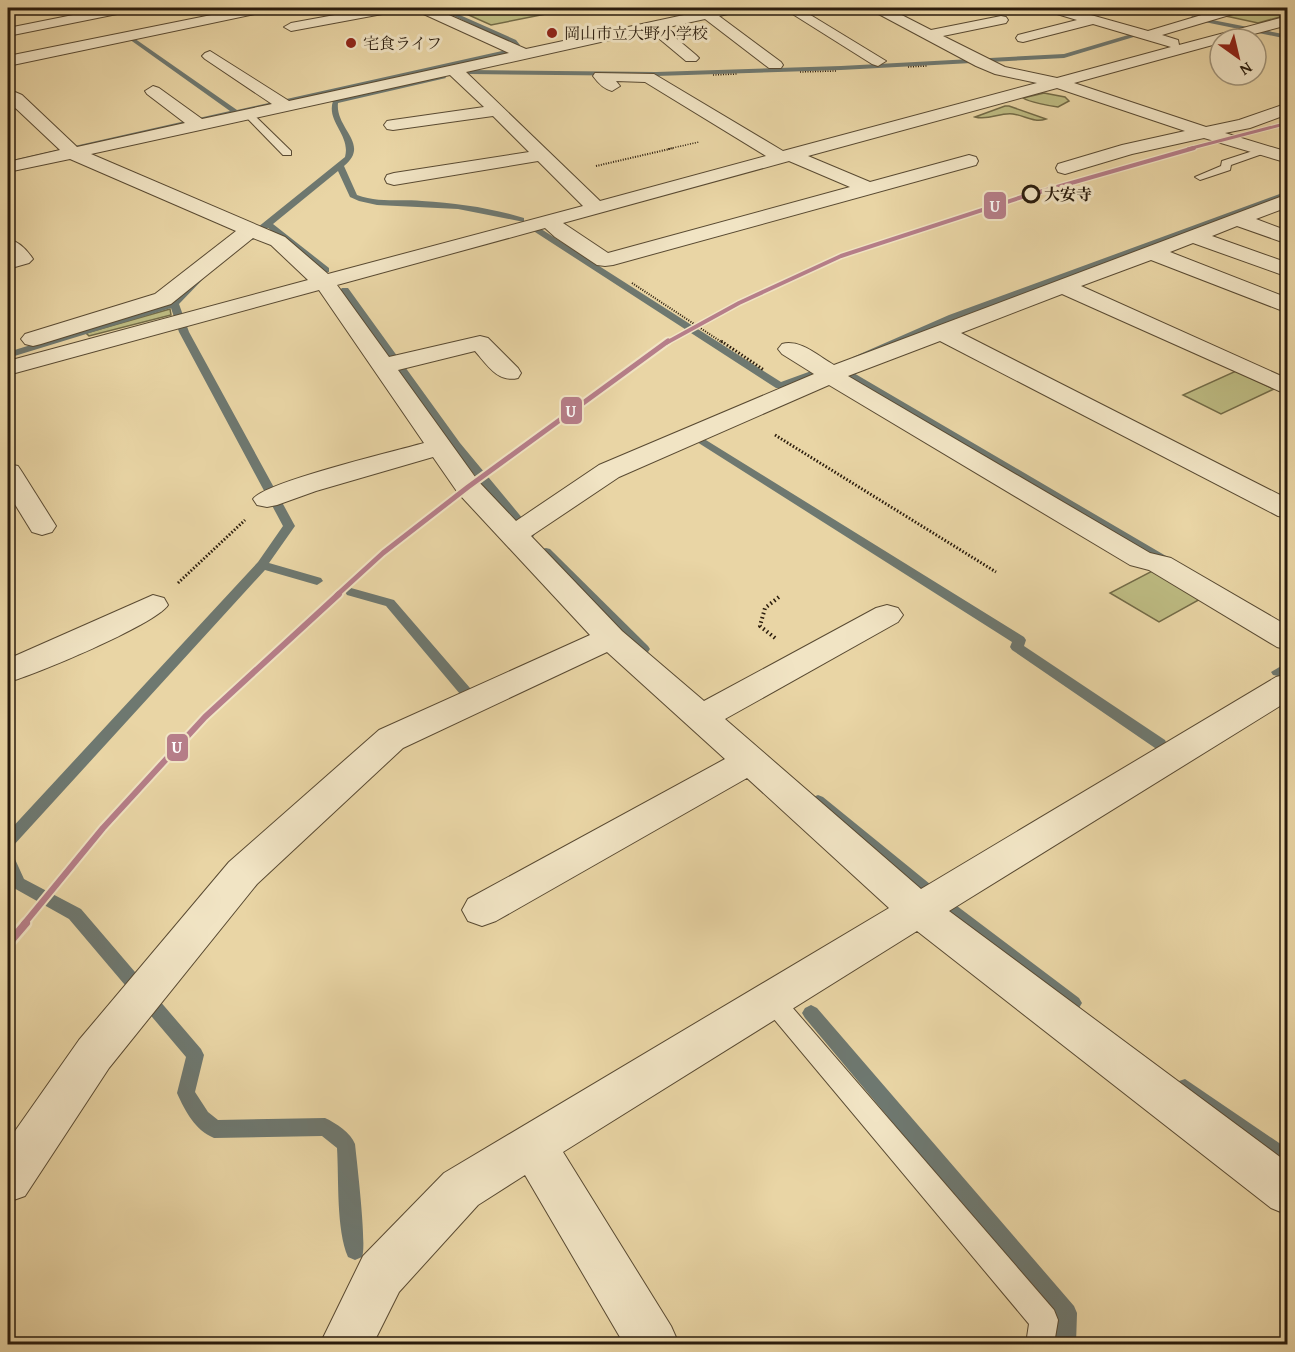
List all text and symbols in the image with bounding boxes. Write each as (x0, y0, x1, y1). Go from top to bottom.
place label: 岡山市立大野小学校 (564, 21, 708, 45)
marker: 岡山市立大野小学校 (545, 26, 559, 40)
north arrow (1208, 27, 1268, 87)
place label: 宅食ライフ (363, 31, 442, 55)
marker: 宅食ライフ (344, 36, 358, 50)
text: N (1235, 56, 1258, 83)
place label: 大安寺 (1044, 182, 1092, 206)
marker: 大安寺 (1022, 185, 1040, 203)
line badge: U (983, 191, 1007, 220)
text: U (990, 194, 1001, 218)
line badge: U (560, 396, 583, 425)
text: U (566, 399, 577, 423)
line badge: U (166, 733, 189, 762)
text: U (172, 735, 183, 759)

